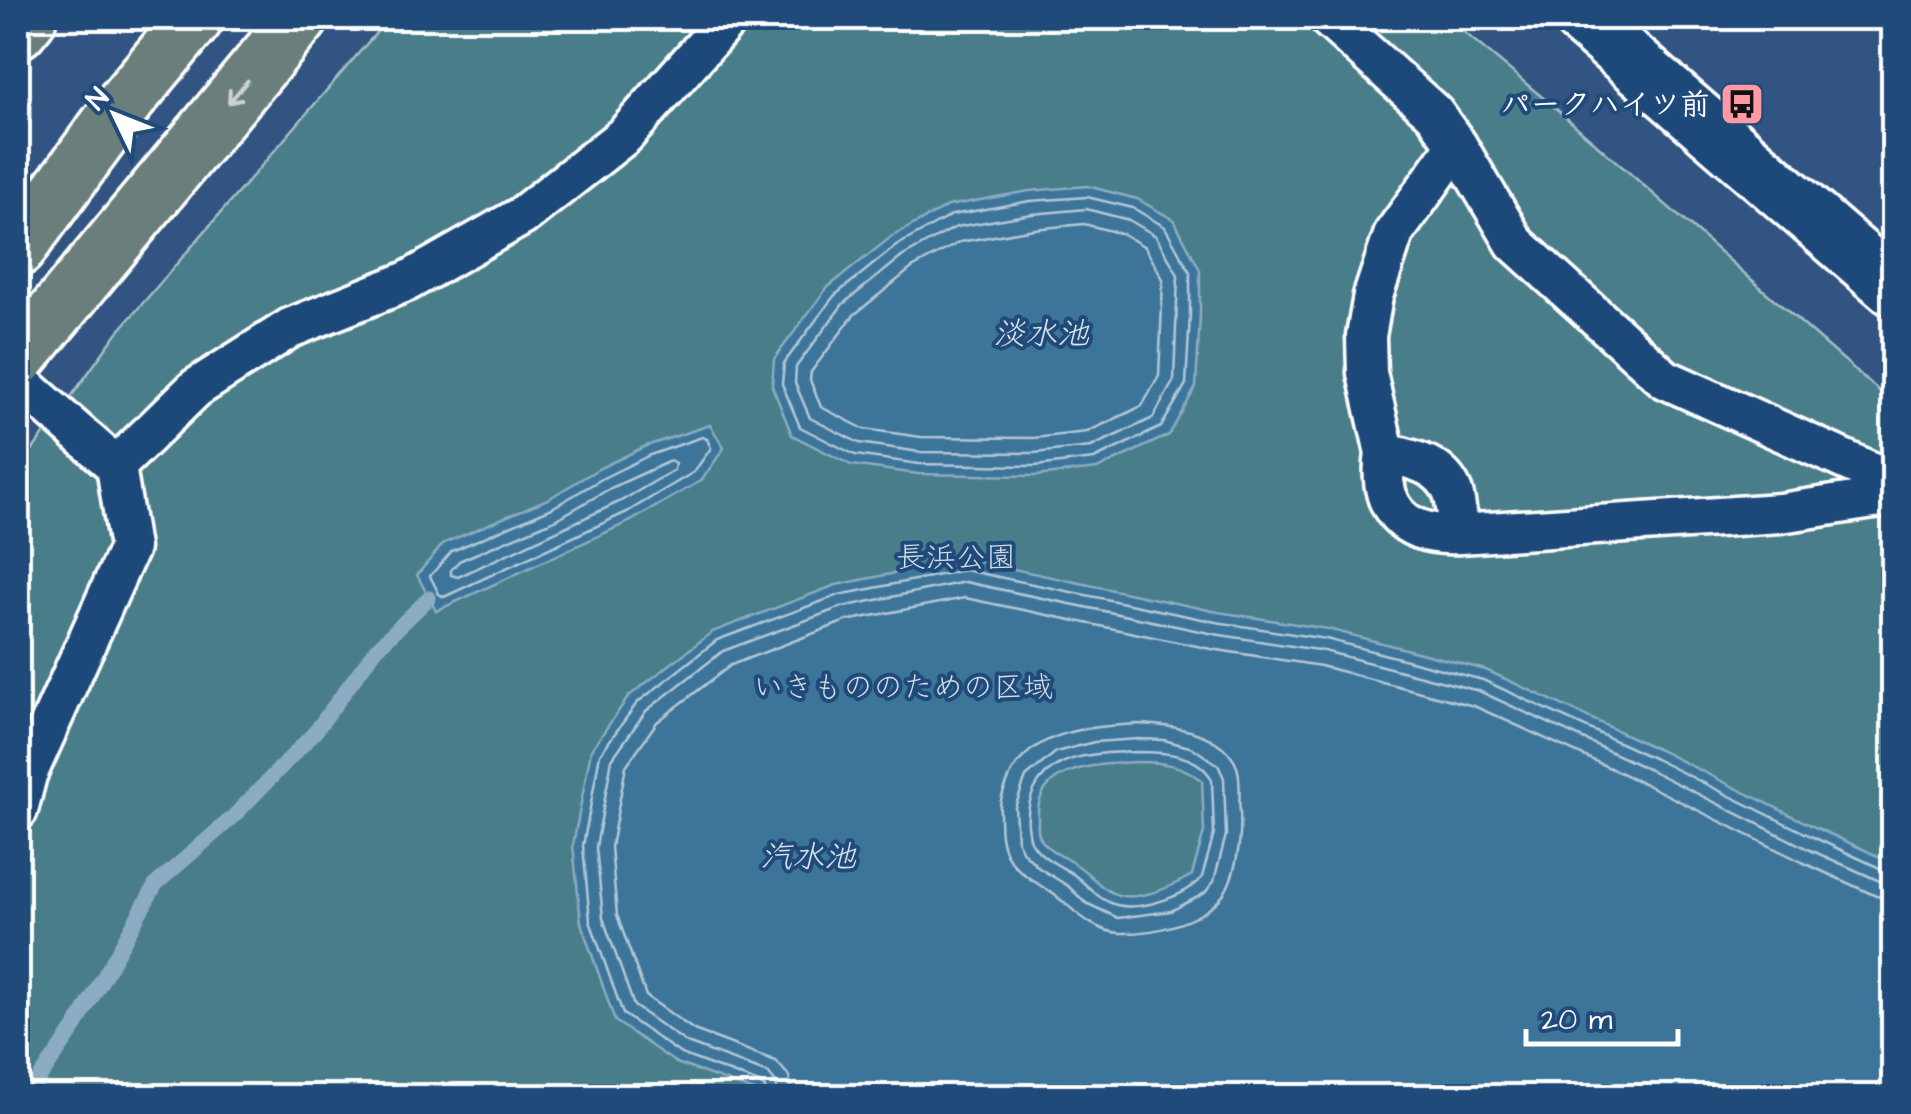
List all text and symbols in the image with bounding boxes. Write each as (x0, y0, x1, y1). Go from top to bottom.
north arrow (65, 65, 165, 165)
text: N (78, 79, 118, 119)
one-way arrow (227, 79, 249, 105)
bus stop icon: パークハイツ前 (1719, 81, 1765, 127)
place label: パークハイツ前 (1501, 84, 1710, 126)
water label: 淡水池 (993, 312, 1090, 357)
park label: 長浜公園 (896, 537, 1016, 579)
park label: いきもののための区域 (753, 667, 1053, 709)
water label: 汽水池 (760, 835, 857, 880)
scale bar (1526, 984, 1678, 1046)
text: 20 m (1541, 999, 1613, 1041)

